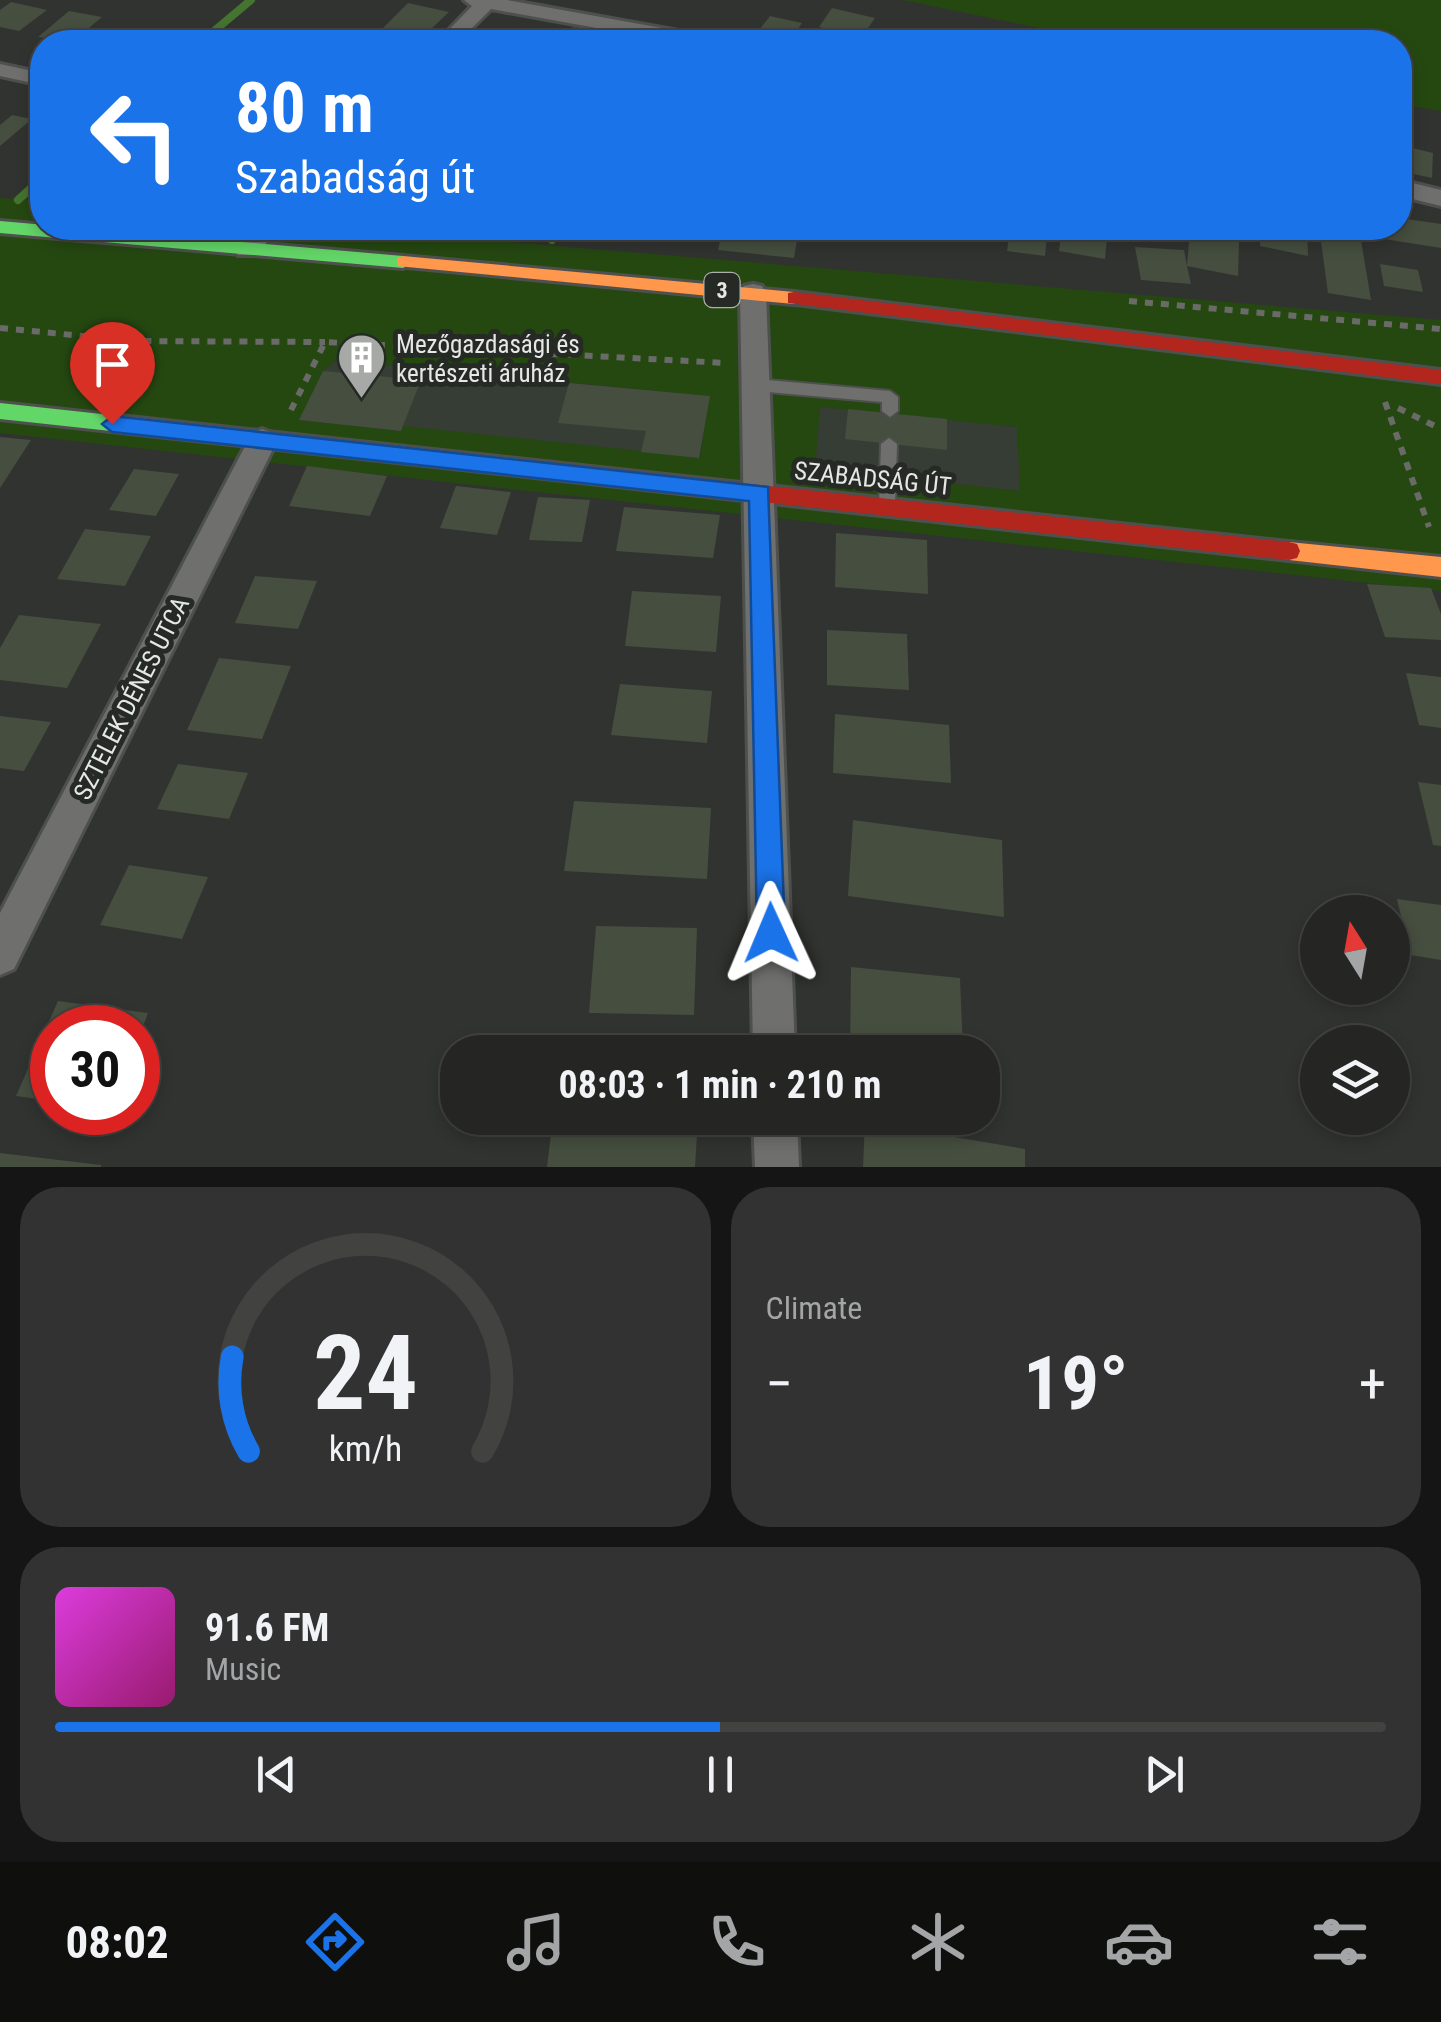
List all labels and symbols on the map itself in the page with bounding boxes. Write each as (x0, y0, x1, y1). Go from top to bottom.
road number: 3 (704, 273, 740, 307)
pin (70, 322, 155, 425)
place label: Mezőgazdasági és kertészeti áruház (396, 330, 580, 388)
building icon: Mezőgazdasági és kertészeti áruház (335, 332, 387, 400)
street label: SZABADSÁG ÚT (793, 455, 953, 501)
street label: SZTELEK DÉNES UTCA (67, 591, 195, 805)
position arrow (719, 881, 823, 985)
north arrow (1300, 895, 1410, 1005)
speed limit sign: 30 (30, 1005, 160, 1135)

